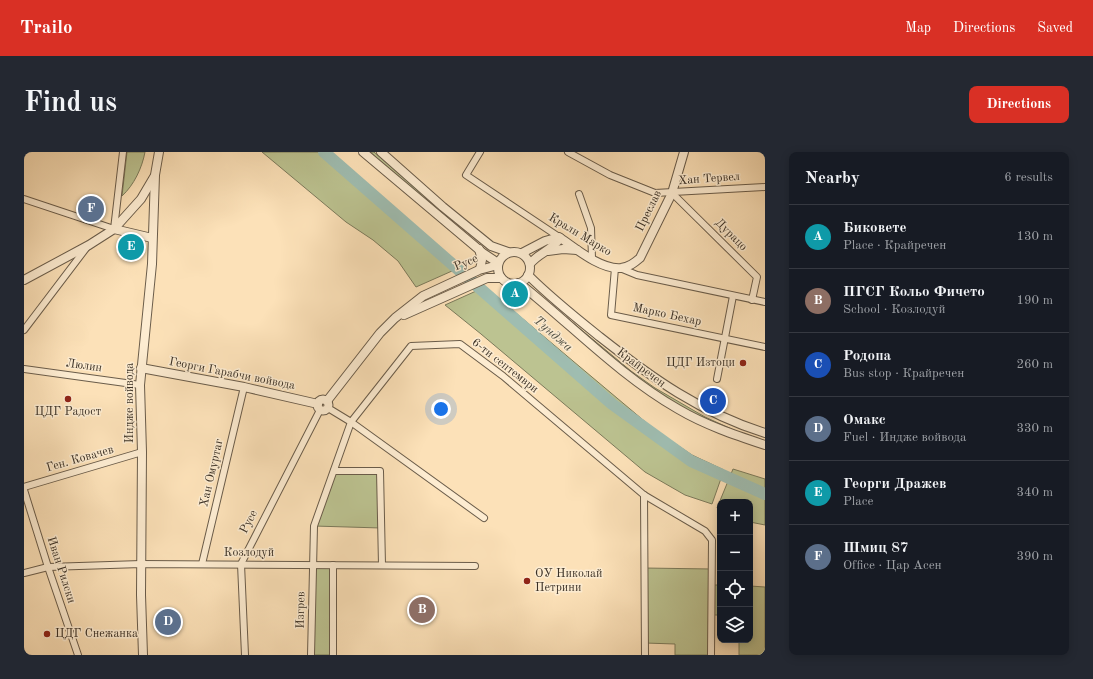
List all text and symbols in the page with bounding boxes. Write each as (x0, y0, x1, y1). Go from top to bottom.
text: Trailo (20, 19, 73, 38)
text: Map (905, 21, 931, 35)
text: Directions (953, 21, 1015, 35)
text: Saved (1037, 21, 1073, 35)
button: Directions (969, 86, 1069, 123)
text: Find us (24, 90, 117, 118)
text: Nearby (805, 170, 860, 187)
street label: Хан Тервел (678, 171, 740, 187)
text: 6 results (1004, 171, 1053, 184)
street label: Преслав (634, 188, 664, 233)
pin: F (78, 194, 104, 224)
street label: Крали Марко (547, 212, 614, 258)
street label: Дурацо (713, 217, 749, 253)
text: Биковете (843, 221, 907, 236)
text: A (813, 230, 823, 243)
text: 130 m (1016, 230, 1053, 243)
pin: E (118, 232, 144, 262)
text: Place · Крайречен (843, 239, 946, 252)
street label: Русе (452, 252, 480, 273)
pin: A (502, 279, 528, 309)
text: ПГСГ Кольо Фичето (843, 285, 985, 300)
text: B (813, 294, 823, 307)
text: 190 m (1016, 294, 1053, 307)
street label: Марко Бехар (632, 302, 702, 328)
text: School · Козлодуй (843, 303, 946, 316)
water label: Тунджа (531, 314, 575, 354)
street label: 6-ти септември (469, 336, 541, 396)
street label: Крайречен (615, 346, 668, 390)
text: Родопа (843, 349, 891, 364)
street label: Георги Гарабчи войвода (168, 356, 296, 392)
place label: ЦДГ Изтоци (666, 357, 735, 369)
street label: Люлин (65, 358, 103, 375)
marker: ЦДГ Изтоци (738, 358, 748, 368)
text: C (814, 358, 822, 371)
text: 260 m (1016, 358, 1053, 371)
street label: Индже войвода (124, 363, 136, 443)
text: Bus stop · Крайречен (843, 367, 964, 380)
pin: C (700, 386, 726, 416)
marker: ЦДГ Радост (63, 394, 73, 404)
your location (431, 399, 451, 419)
place label: ЦДГ Радост (35, 406, 102, 418)
text: Омакс (843, 413, 886, 428)
text: D (813, 422, 823, 435)
text: 330 m (1016, 422, 1053, 435)
text: Fuel · Индже войвода (843, 431, 966, 444)
street label: Хан Омуртаг (198, 438, 226, 508)
street label: Ген. Ковачев (45, 444, 115, 474)
text: Георги Дражев (843, 477, 947, 492)
text: E (814, 486, 822, 499)
text: 340 m (1016, 486, 1053, 499)
text: Place (843, 495, 873, 508)
map controls (717, 499, 753, 643)
button: + (717, 499, 753, 535)
street label: Русе (238, 508, 260, 536)
street label: Иван Рилски (45, 535, 77, 605)
button: − (717, 535, 753, 571)
text: Шмиц 87 (843, 541, 909, 556)
street label: Козлодуй (224, 547, 274, 559)
text: F (814, 550, 822, 563)
text: 390 m (1016, 550, 1053, 563)
text: Office · Цар Асен (843, 559, 942, 572)
place label: ОУ Николай Петрини (535, 568, 602, 594)
button: locate (717, 571, 753, 607)
marker: ОУ Николай Петрини (522, 576, 532, 586)
street label: Изгрев (295, 591, 307, 629)
pin: B (409, 595, 435, 625)
pin: D (155, 607, 181, 637)
button: layers (717, 607, 753, 643)
place label: ЦДГ Снежанка (55, 628, 138, 640)
marker: ЦДГ Снежанка (42, 629, 52, 639)

